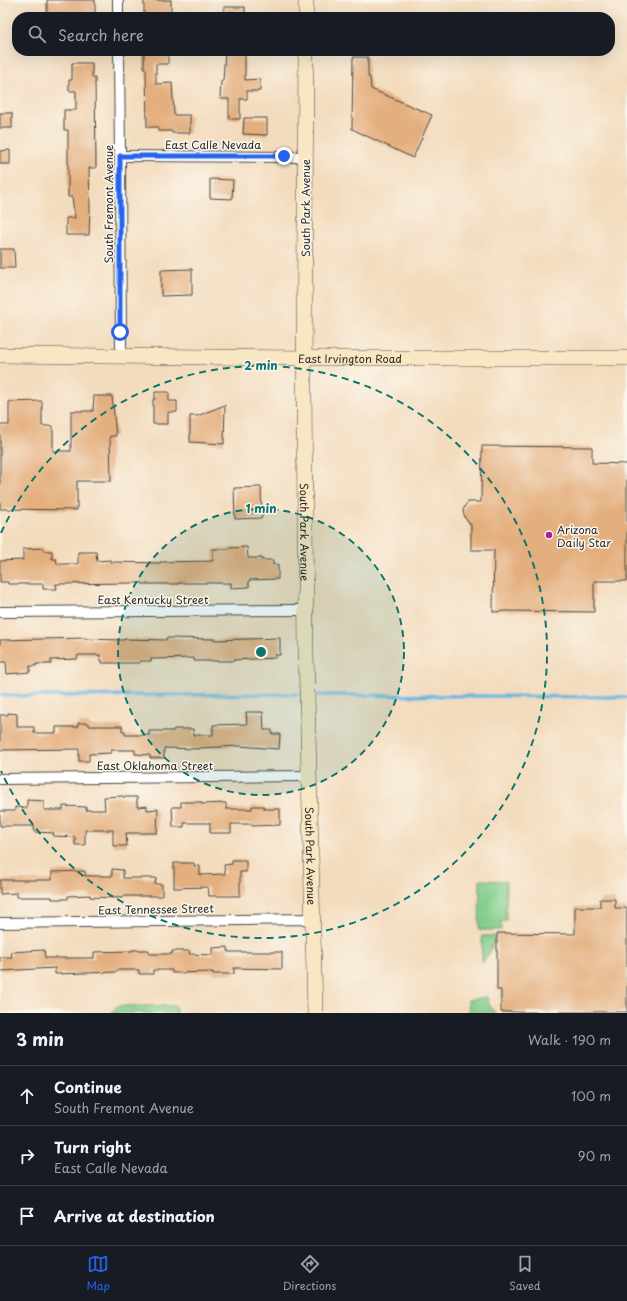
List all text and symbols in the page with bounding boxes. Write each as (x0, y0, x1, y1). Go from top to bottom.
search box (12, 12, 615, 56)
icon: search (26, 23, 48, 45)
text: Search here (58, 23, 144, 46)
street label: East Calle Nevada (165, 136, 261, 153)
street label: South Fremont Avenue (100, 145, 117, 263)
route end (275, 147, 293, 165)
street label: South Park Avenue (297, 159, 314, 257)
route start (111, 323, 129, 341)
street label: East Irvington Road (298, 349, 402, 367)
text: 2 min (244, 356, 278, 374)
street label: South Park Avenue (296, 483, 314, 581)
text: 1 min (245, 499, 277, 517)
place label: Arizona Daily Star (557, 521, 611, 551)
marker: Arizona Daily Star (544, 530, 554, 540)
street label: East Kentucky Street (98, 591, 209, 608)
centre of rings (254, 645, 268, 659)
street label: East Oklahoma Street (97, 757, 214, 774)
street label: South Park Avenue (301, 807, 321, 905)
street label: East Tennessee Street (98, 899, 214, 919)
text: 3 min (16, 1026, 64, 1052)
text: Walk · 190 m (528, 1030, 611, 1049)
text: Continue (54, 1075, 122, 1098)
icon: ahead (16, 1085, 38, 1107)
text: 100 m (571, 1086, 611, 1105)
text: South Fremont Avenue (54, 1098, 194, 1117)
text: Turn right (54, 1135, 131, 1158)
icon: right (16, 1145, 38, 1167)
text: 90 m (578, 1146, 611, 1165)
text: East Calle Nevada (54, 1158, 168, 1177)
text: Arrive at destination (54, 1204, 215, 1227)
icon: arrive (16, 1205, 38, 1227)
tab: Map (86, 1253, 110, 1294)
tab: Directions (283, 1253, 336, 1294)
tab: Saved (509, 1253, 541, 1294)

